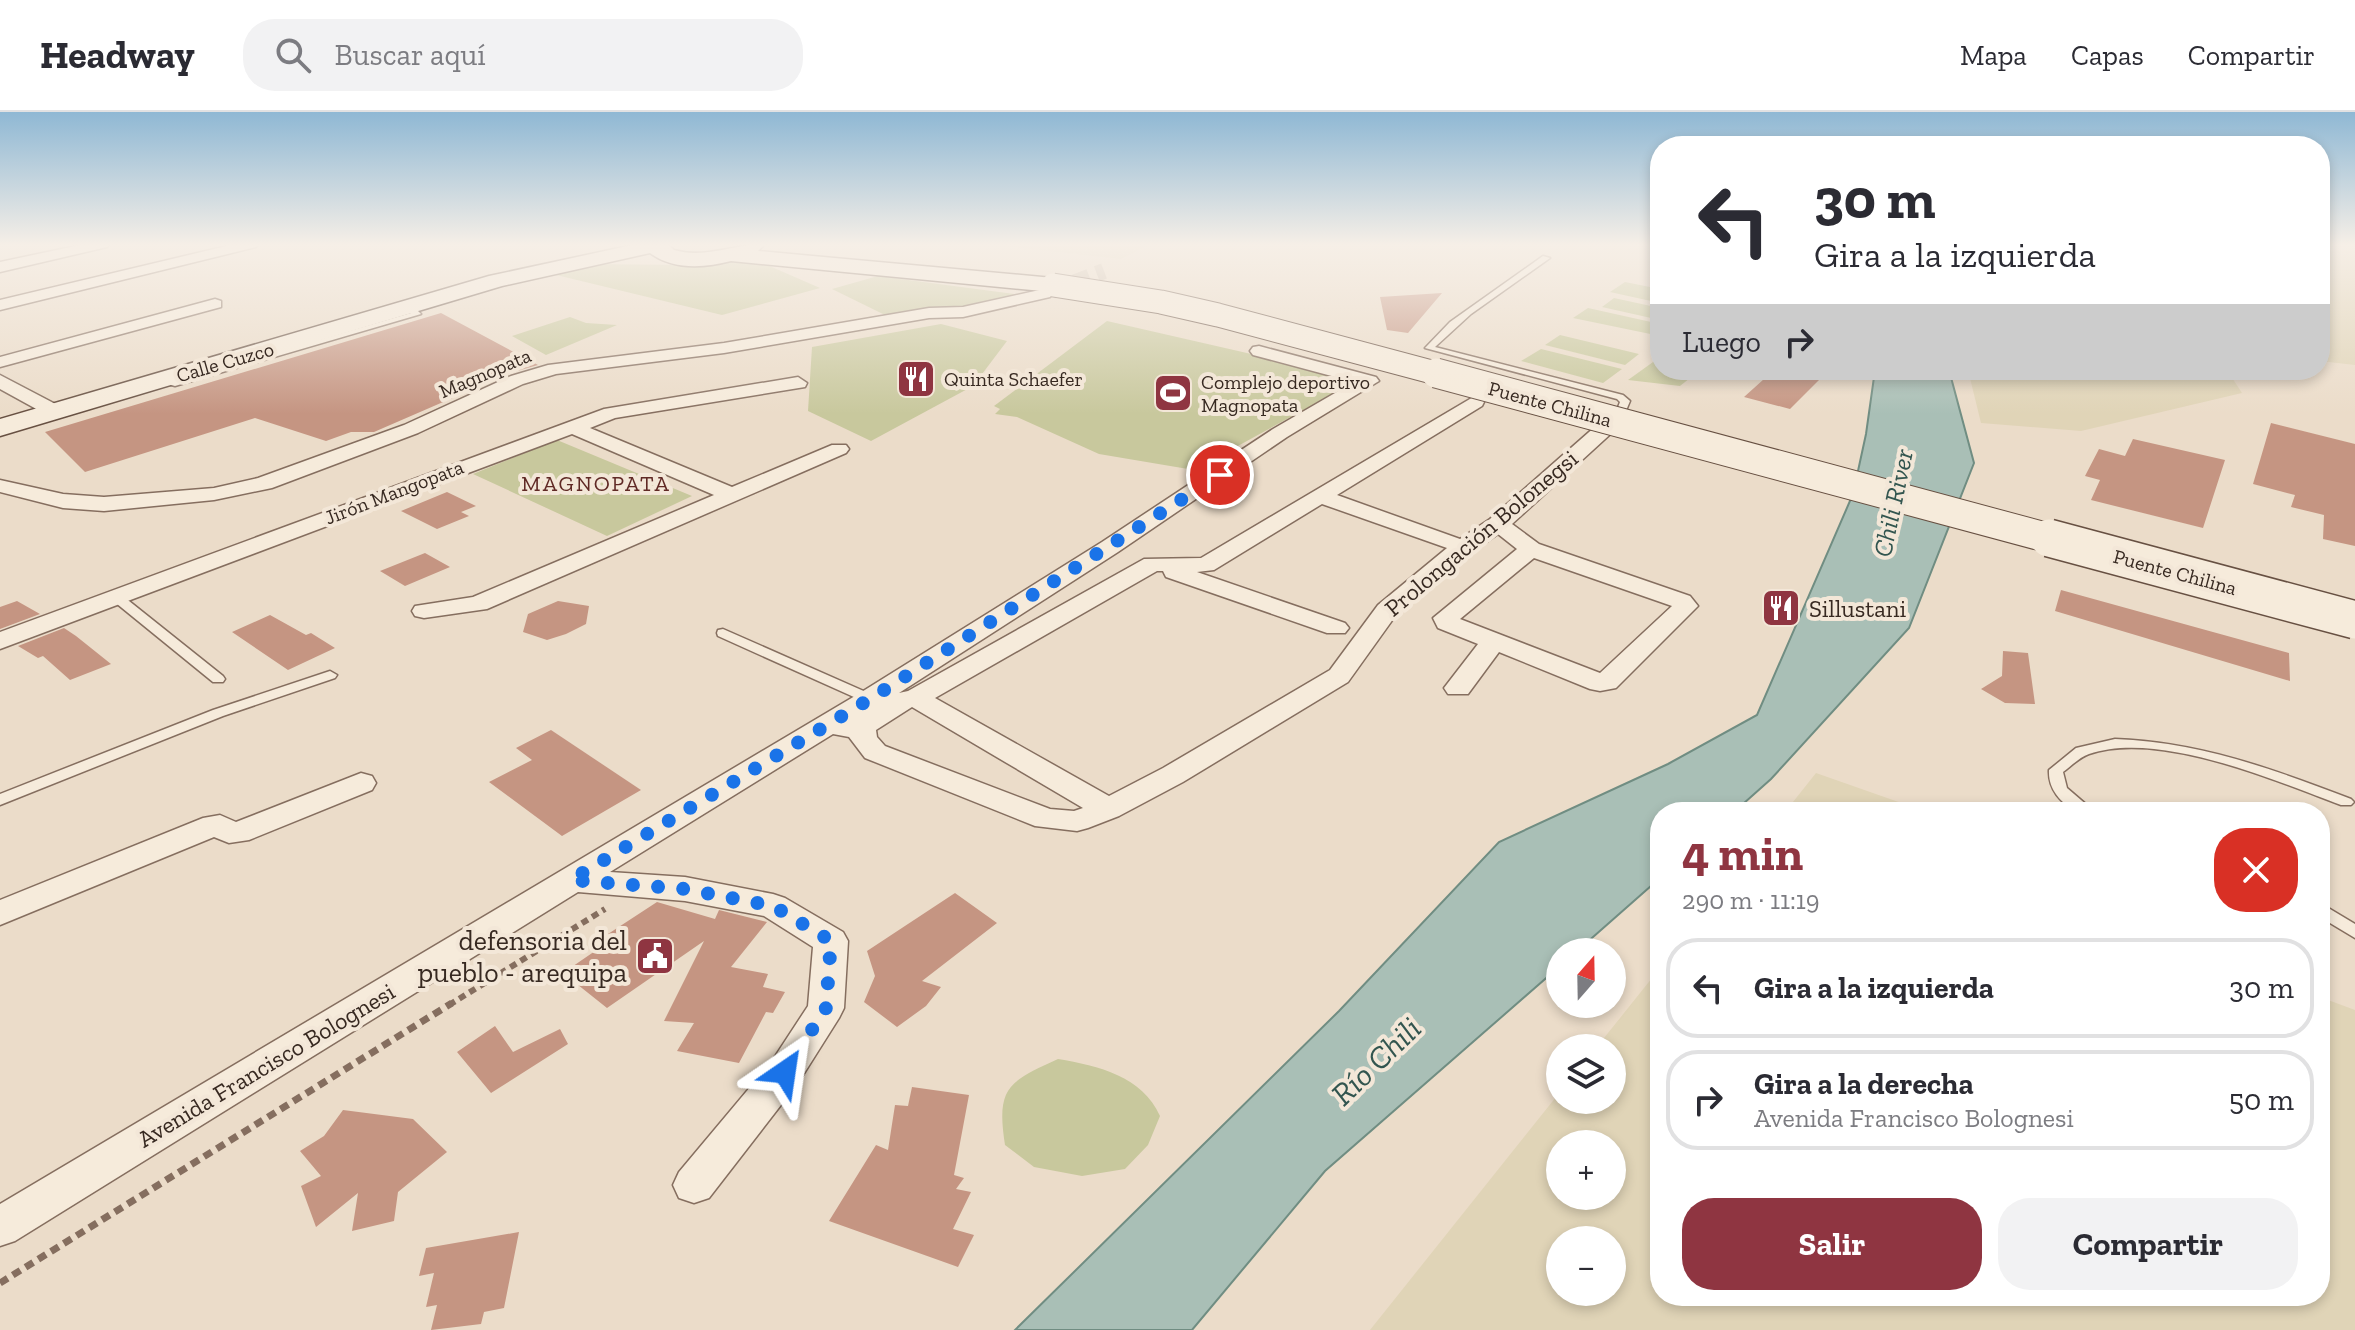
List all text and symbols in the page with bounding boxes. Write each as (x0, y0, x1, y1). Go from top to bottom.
search box (243, 19, 803, 91)
text: Headway (40, 32, 195, 78)
icon: search (271, 33, 315, 77)
text: Buscar aquí (335, 37, 486, 73)
text: Mapa (1960, 39, 2027, 72)
text: Capas (2071, 39, 2144, 72)
text: Compartir (2188, 39, 2315, 72)
text: 30 m (1814, 165, 1936, 232)
icon: left (1682, 168, 1786, 272)
text: Gira a la izquierda (1814, 233, 2096, 276)
icon: right (1777, 320, 1821, 364)
text: Luego (1682, 324, 1761, 360)
street label: Calle Cuzco (174, 337, 276, 387)
street label: Magnopata (435, 343, 535, 403)
restaurant icon: Quinta Schaefer (895, 358, 937, 400)
place label: Quinta Schaefer (944, 367, 1083, 391)
place label: Complejo deportivo Magnopata (1201, 370, 1370, 417)
sports icon: Complejo deportivo Magnopata (1152, 372, 1194, 414)
street label: Puente Chilina (1486, 376, 1615, 432)
pin (1186, 441, 1254, 509)
street label: Prolongación Bolonegsi (1378, 443, 1584, 622)
water label: Chili River (1866, 446, 1920, 560)
icon: arrive (1198, 453, 1242, 497)
street label: Jirón Mangopata (321, 454, 467, 529)
district label: MAGNOPATA (521, 470, 671, 497)
street label: Puente Chilina (2111, 544, 2240, 600)
restaurant icon: Sillustani (1760, 587, 1802, 629)
place label: Sillustani (1809, 594, 1907, 623)
text: 4 min (1682, 825, 1803, 882)
button: close (2214, 828, 2298, 912)
text: 290 m · 11:19 (1682, 884, 1820, 916)
place label: defensoria del pueblo - arequipa (418, 924, 627, 989)
public building icon: defensoria del pueblo - arequipa (634, 935, 676, 977)
north arrow (1546, 938, 1626, 1018)
map controls (1546, 938, 1626, 1306)
icon: left (1686, 966, 1730, 1010)
text: Gira a la izquierda (1754, 970, 1994, 1006)
text: 30 m (2229, 970, 2294, 1006)
street label: Avenida Francisco Bolognesi (132, 976, 400, 1153)
water label: Río Chili (1323, 1009, 1429, 1113)
position arrow (743, 1030, 827, 1114)
button: layers (1546, 1034, 1626, 1114)
text: Gira a la derecha (1754, 1066, 1974, 1102)
icon: right (1686, 1078, 1730, 1122)
text: 50 m (2229, 1082, 2294, 1118)
text: Avenida Francisco Bolognesi (1754, 1102, 2074, 1134)
button: + (1546, 1130, 1626, 1210)
button: Salir (1682, 1198, 1982, 1290)
button: Compartir (1998, 1198, 2298, 1290)
button: − (1546, 1226, 1626, 1306)

